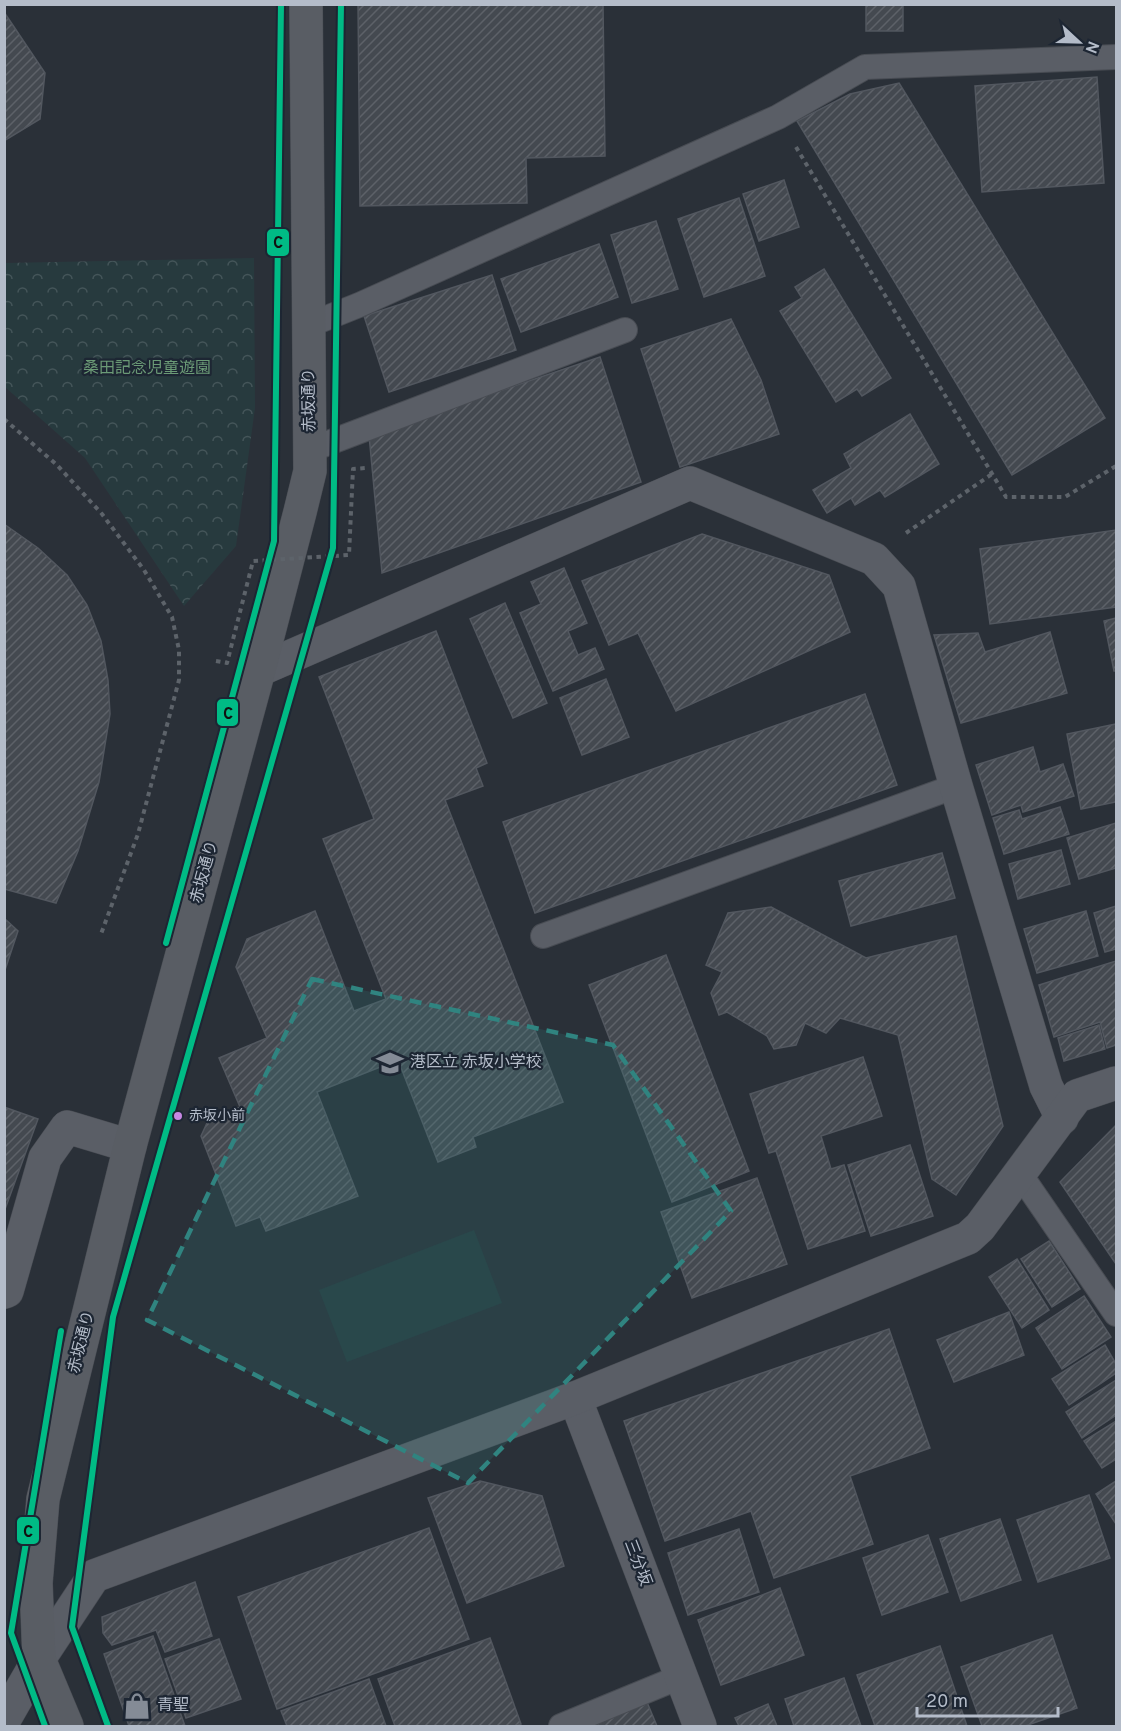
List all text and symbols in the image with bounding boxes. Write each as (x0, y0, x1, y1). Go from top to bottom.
north arrow (1049, 12, 1109, 72)
text: N (1080, 38, 1102, 56)
line badge: C (266, 228, 290, 257)
text: C (273, 234, 283, 254)
park label: 桑田記念児童遊園 (83, 359, 211, 379)
street label: 赤坂通り (299, 368, 321, 432)
line badge: C (216, 698, 239, 727)
text: C (223, 705, 233, 725)
street label: 赤坂通り (187, 838, 223, 906)
school or university icon: 港区立 赤坂小学校 (375, 1048, 405, 1078)
place label: 港区立 赤坂小学校 (410, 1053, 542, 1073)
place label: 赤坂小前 (189, 1107, 245, 1125)
marker: 赤坂小前 (172, 1110, 184, 1122)
street label: 赤坂通り (65, 1309, 99, 1375)
line badge: C (16, 1516, 40, 1545)
text: C (23, 1523, 33, 1543)
street label: 三分坂 (619, 1537, 655, 1589)
scale bar (917, 1680, 1058, 1718)
shop icon: 青聖 (122, 1691, 152, 1721)
text: 20 m (926, 1691, 968, 1714)
place label: 青聖 (157, 1696, 189, 1716)

